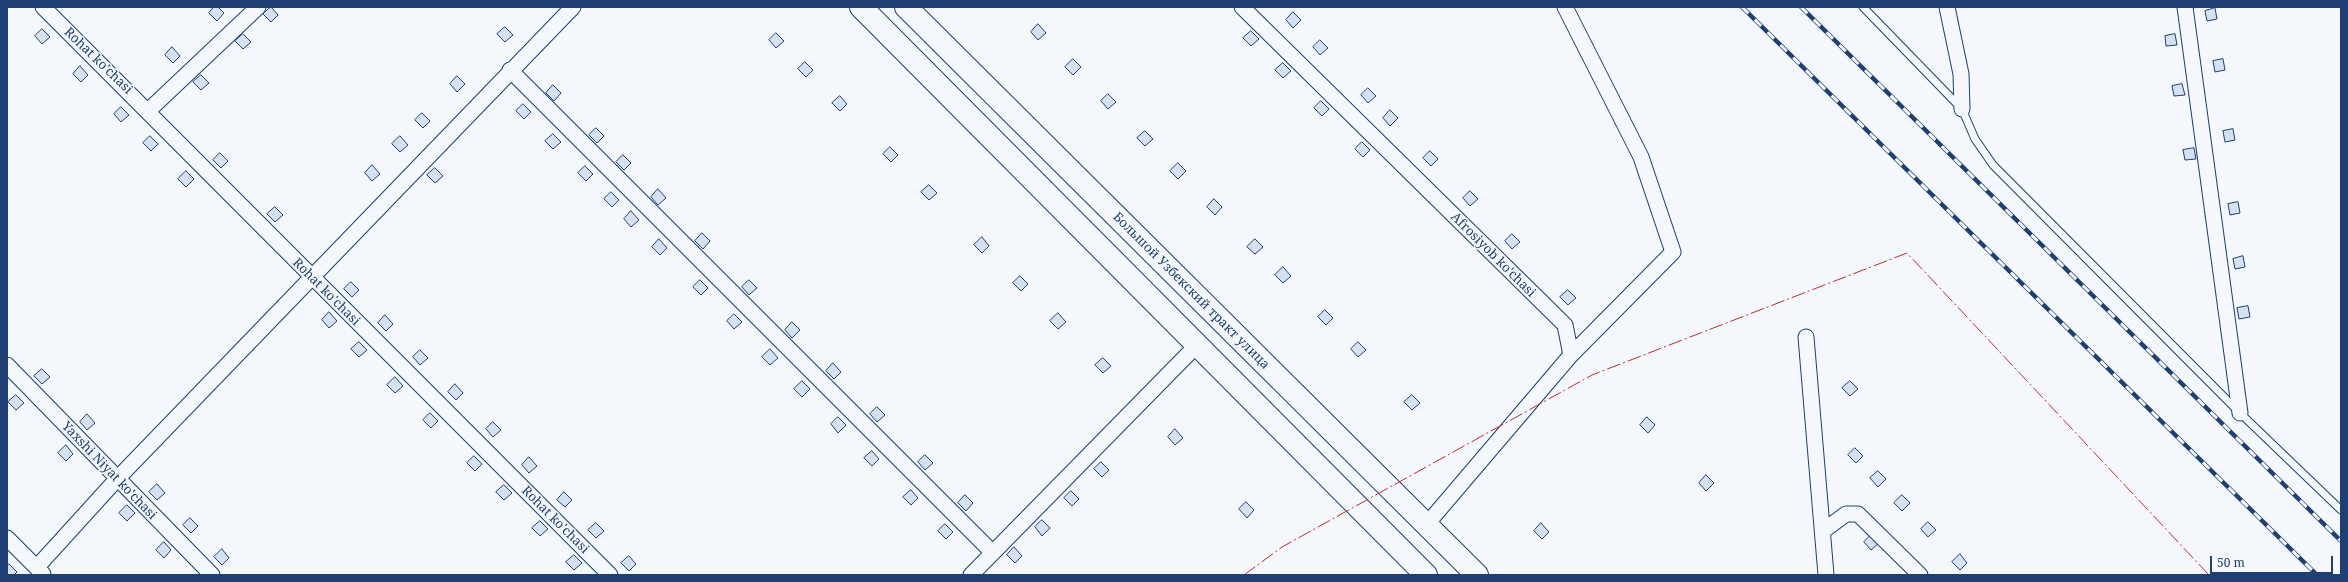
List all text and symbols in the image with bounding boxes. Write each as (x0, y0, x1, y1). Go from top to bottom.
street label: Rohat ko'chasi (61, 24, 135, 98)
street label: Большой Узбекский тракт улица (1109, 209, 1273, 373)
street label: Afrosiyob ko'chasi (1447, 209, 1539, 301)
street label: Rohat ko'chasi (289, 255, 363, 329)
street label: Yaxshi Niyat ko'chasi (58, 419, 160, 523)
street label: Rohat ko'chasi (518, 483, 592, 557)
scale bar (2212, 548, 2335, 574)
text: 50 m (2217, 554, 2245, 571)

